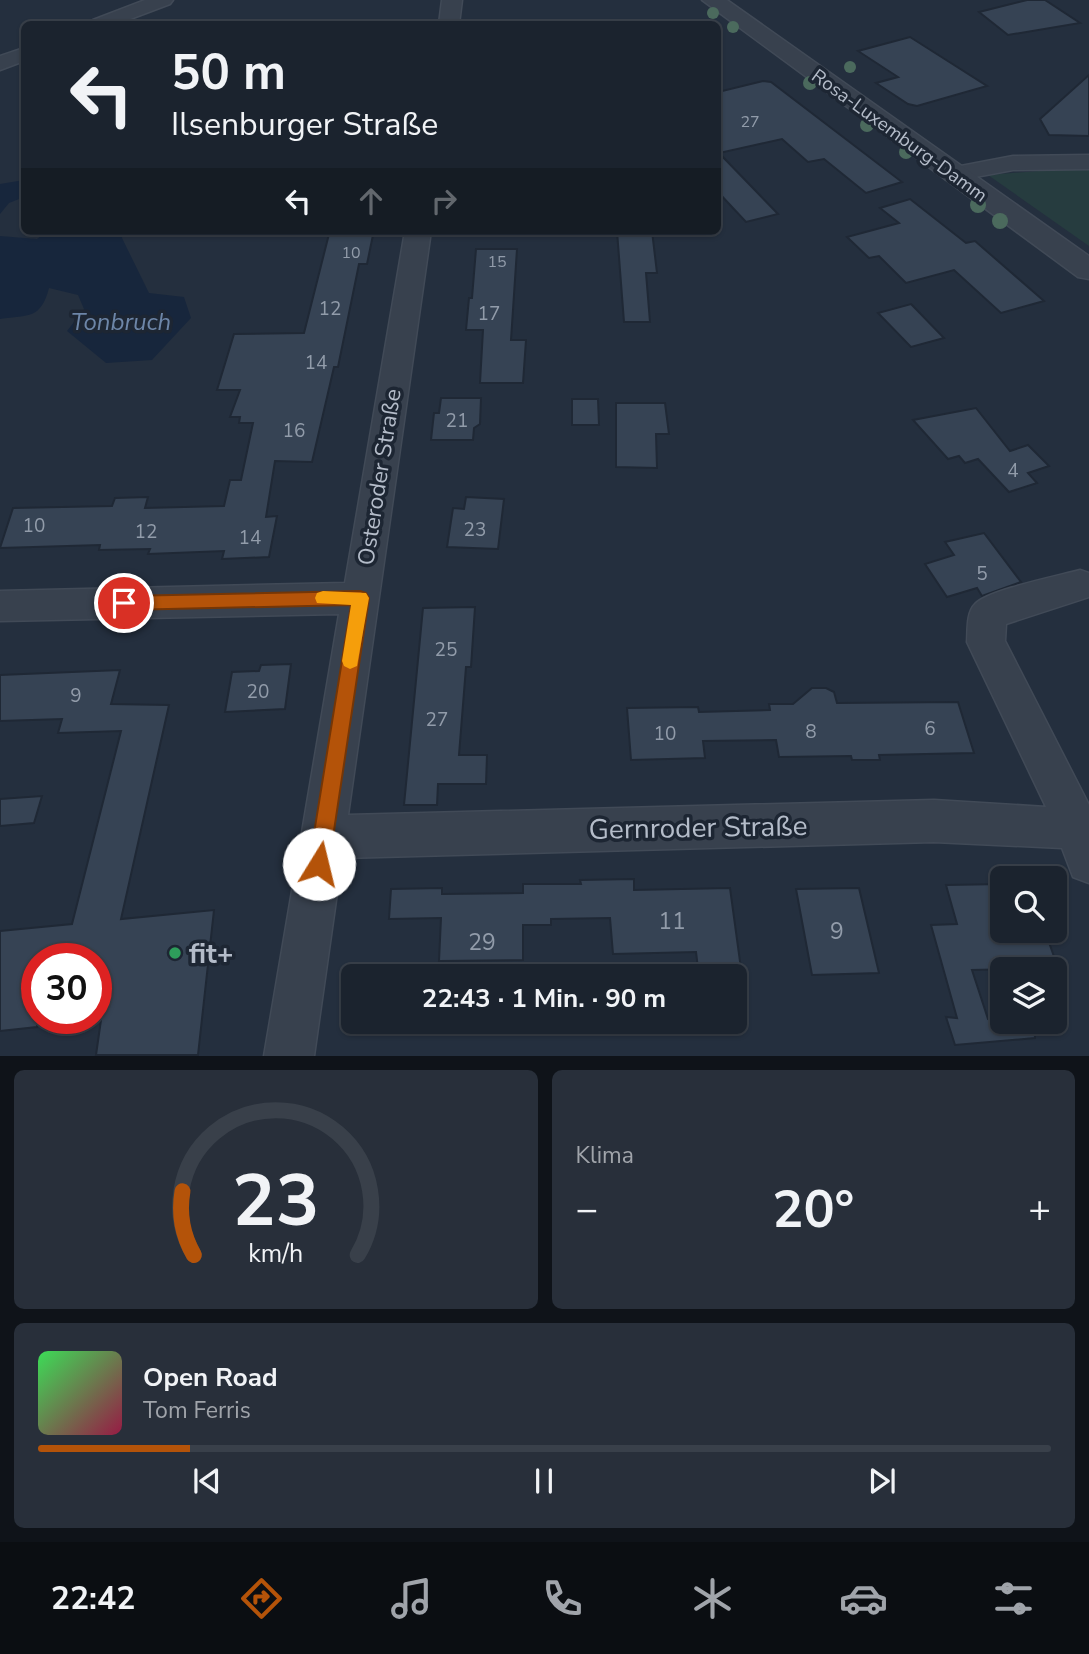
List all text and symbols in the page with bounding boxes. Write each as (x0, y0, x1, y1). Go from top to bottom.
text: 50 m (171, 39, 286, 106)
icon: left (56, 49, 147, 140)
street label: Rosa-Luxemburg-Damm (806, 63, 993, 208)
text: Ilsenburger Straße (171, 103, 438, 146)
house number: 27 (740, 111, 760, 133)
icon: left (279, 182, 317, 220)
icon: ahead (352, 182, 390, 220)
icon: right (425, 182, 463, 220)
house number: 10 (341, 242, 361, 264)
house number: 15 (487, 251, 507, 273)
house number: 12 (319, 296, 341, 322)
house number: 17 (478, 301, 500, 327)
water label: Tonbruch (71, 306, 171, 338)
house number: 14 (305, 350, 327, 376)
street label: Osteroder Straße (350, 387, 409, 568)
house number: 21 (446, 408, 468, 434)
house number: 16 (283, 418, 305, 444)
house number: 4 (1007, 458, 1019, 484)
house number: 10 (23, 513, 45, 539)
house number: 23 (464, 517, 486, 543)
house number: 12 (135, 519, 157, 545)
house number: 14 (239, 525, 261, 551)
house number: 5 (976, 561, 988, 587)
pin (94, 573, 154, 633)
icon: arrive (105, 584, 143, 622)
house number: 25 (435, 637, 457, 663)
house number: 20 (247, 679, 269, 705)
house number: 9 (70, 683, 82, 709)
house number: 27 (426, 707, 448, 733)
house number: 6 (924, 716, 936, 742)
house number: 8 (805, 719, 817, 745)
house number: 10 (654, 721, 676, 747)
street label: Gernroder Straße (588, 807, 808, 849)
position arrow (282, 827, 356, 901)
map controls (990, 866, 1067, 1034)
button: search (990, 866, 1067, 943)
house number: 11 (658, 906, 686, 937)
house number: 9 (830, 916, 844, 947)
house number: 29 (468, 927, 496, 958)
place label: fit+ (189, 935, 234, 973)
speed limit sign: 30 (21, 943, 112, 1034)
marker: fit+ (167, 945, 183, 961)
button: layers (990, 957, 1067, 1034)
text: 22:43 · 1 Min. · 90 m (422, 981, 666, 1016)
text: Klima (576, 1140, 634, 1171)
text: 23 (232, 1152, 319, 1252)
text: 20° (772, 1174, 854, 1245)
text: − (576, 1184, 598, 1235)
text: + (1028, 1184, 1051, 1235)
text: km/h (248, 1237, 303, 1271)
text: Open Road (143, 1360, 278, 1395)
text: Tom Ferris (143, 1395, 251, 1426)
icon: previous (188, 1462, 226, 1500)
icon: pause (525, 1462, 563, 1500)
icon: next (863, 1462, 901, 1500)
icon: directions (237, 1574, 286, 1623)
icon: music (387, 1574, 436, 1623)
icon: phone (538, 1574, 587, 1623)
icon: climate (688, 1574, 737, 1623)
icon: car (839, 1574, 888, 1623)
icon: filters (989, 1574, 1038, 1623)
text: 22:42 (51, 1577, 135, 1620)

